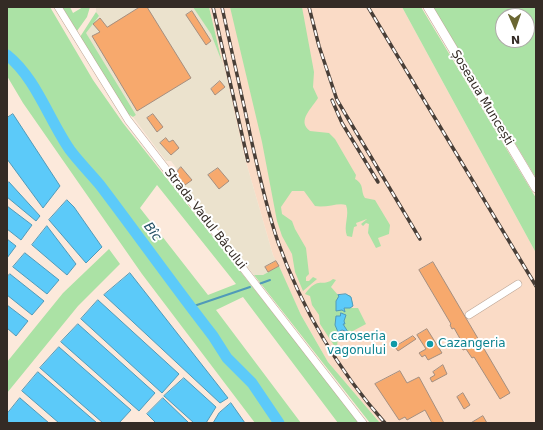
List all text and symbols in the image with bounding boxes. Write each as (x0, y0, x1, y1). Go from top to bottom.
north arrow (495, 8, 535, 48)
text: N (511, 33, 520, 46)
street label: Șoseaua Muncești (448, 48, 516, 148)
street label: Strada Vadul Bâcului (161, 166, 249, 272)
water label: Bîc (140, 219, 164, 245)
place label: caroseria vagonului (327, 330, 386, 358)
place label: Cazangeria (438, 337, 506, 351)
marker: caroseria vagonului (389, 339, 399, 349)
marker: Cazangeria (425, 339, 435, 349)

